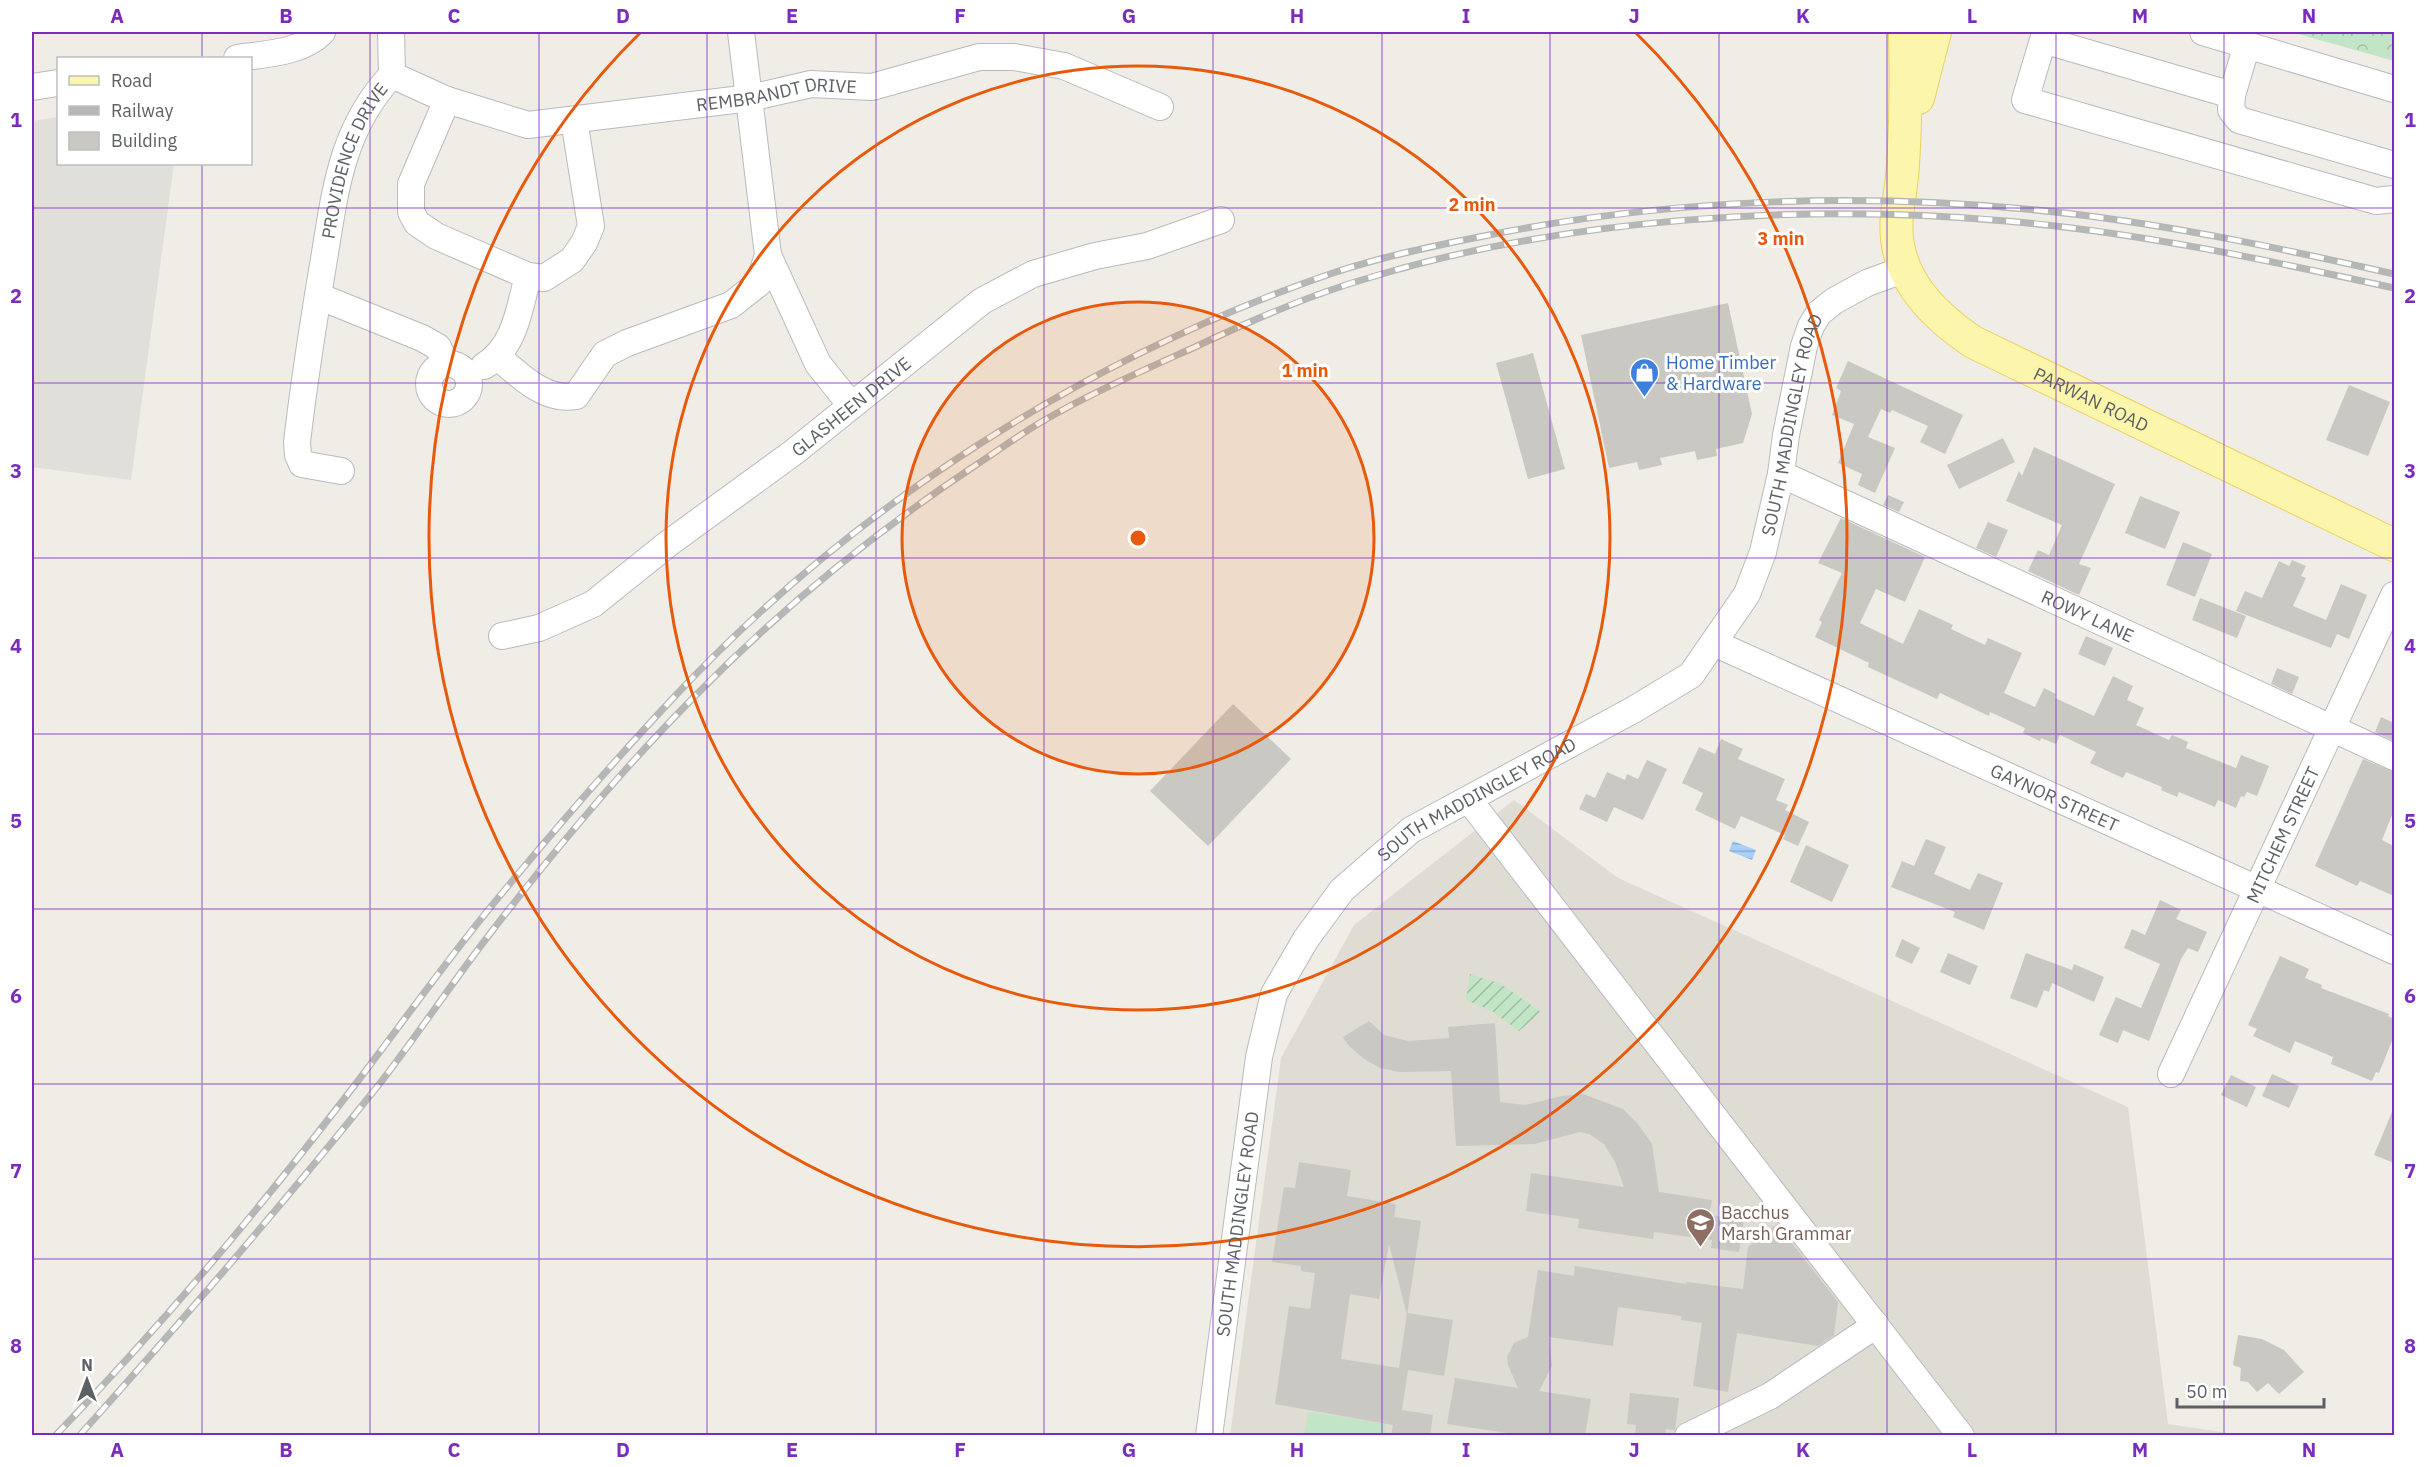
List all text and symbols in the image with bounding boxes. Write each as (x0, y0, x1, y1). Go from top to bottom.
text: A (110, 2, 124, 29)
text: B (279, 2, 293, 29)
text: C (447, 2, 461, 29)
text: D (616, 2, 630, 29)
text: E (786, 2, 798, 29)
text: F (954, 2, 966, 29)
text: G (1122, 2, 1136, 29)
text: H (1290, 2, 1304, 29)
text: I (1462, 2, 1470, 29)
text: J (1628, 2, 1640, 29)
text: K (1796, 2, 1810, 29)
text: L (1967, 2, 1977, 29)
text: M (2132, 2, 2148, 29)
text: N (2302, 2, 2316, 29)
legend (57, 57, 252, 165)
text: Road (111, 69, 152, 92)
street label: REMBRANDT DRIVE (695, 72, 857, 116)
street label: PROVIDENCE DRIVE (316, 78, 392, 241)
text: Railway (111, 99, 173, 122)
text: 1 (10, 106, 22, 133)
text: 1 (2404, 106, 2416, 133)
text: Building (111, 129, 178, 152)
text: 2 min (1448, 193, 1496, 216)
text: 3 min (1757, 227, 1805, 250)
text: 2 (10, 282, 22, 309)
text: 2 (2404, 282, 2416, 309)
street label: SOUTH MADDINGLEY ROAD (1756, 309, 1827, 538)
street label: GLASHEEN DRIVE (786, 351, 915, 461)
place label: Home Timber & Hardware (1666, 351, 1776, 395)
shop icon: Home Timber & Hardware (1629, 356, 1661, 398)
text: 1 min (1281, 359, 1329, 382)
street label: PARWAN ROAD (2030, 362, 2153, 437)
text: 3 (10, 457, 22, 484)
text: 3 (2404, 457, 2416, 484)
centre of rings (1128, 528, 1148, 548)
street label: ROWY LANE (2038, 584, 2138, 647)
text: 4 (10, 632, 22, 659)
text: 4 (2404, 632, 2416, 659)
street label: SOUTH MADDINGLEY ROAD (1372, 732, 1580, 866)
street label: GAYNOR STREET (1987, 758, 2122, 836)
street label: MITCHEM STREET (2241, 763, 2324, 907)
text: 5 (10, 807, 22, 834)
text: 5 (2404, 807, 2416, 834)
text: 6 (10, 982, 22, 1009)
text: 6 (2404, 982, 2416, 1009)
street label: SOUTH MADDINGLEY ROAD (1211, 1110, 1263, 1338)
text: 7 (10, 1157, 22, 1184)
text: 7 (2404, 1157, 2416, 1184)
place label: Bacchus Marsh Grammar (1721, 1201, 1852, 1245)
school or university icon: Bacchus Marsh Grammar (1684, 1206, 1716, 1248)
text: 8 (10, 1332, 22, 1359)
text: 8 (2404, 1332, 2416, 1359)
north arrow (57, 1350, 117, 1410)
text: N (81, 1355, 93, 1375)
scale bar (2177, 1371, 2324, 1409)
text: 50 m (2186, 1380, 2228, 1403)
text: A (110, 1436, 124, 1463)
text: B (279, 1436, 293, 1463)
text: C (447, 1436, 461, 1463)
text: D (616, 1436, 630, 1463)
text: E (786, 1436, 798, 1463)
text: F (954, 1436, 966, 1463)
text: G (1122, 1436, 1136, 1463)
text: H (1290, 1436, 1304, 1463)
text: I (1462, 1436, 1470, 1463)
text: J (1628, 1436, 1640, 1463)
text: K (1796, 1436, 1810, 1463)
text: L (1967, 1436, 1977, 1463)
text: M (2132, 1436, 2148, 1463)
text: N (2302, 1436, 2316, 1463)

